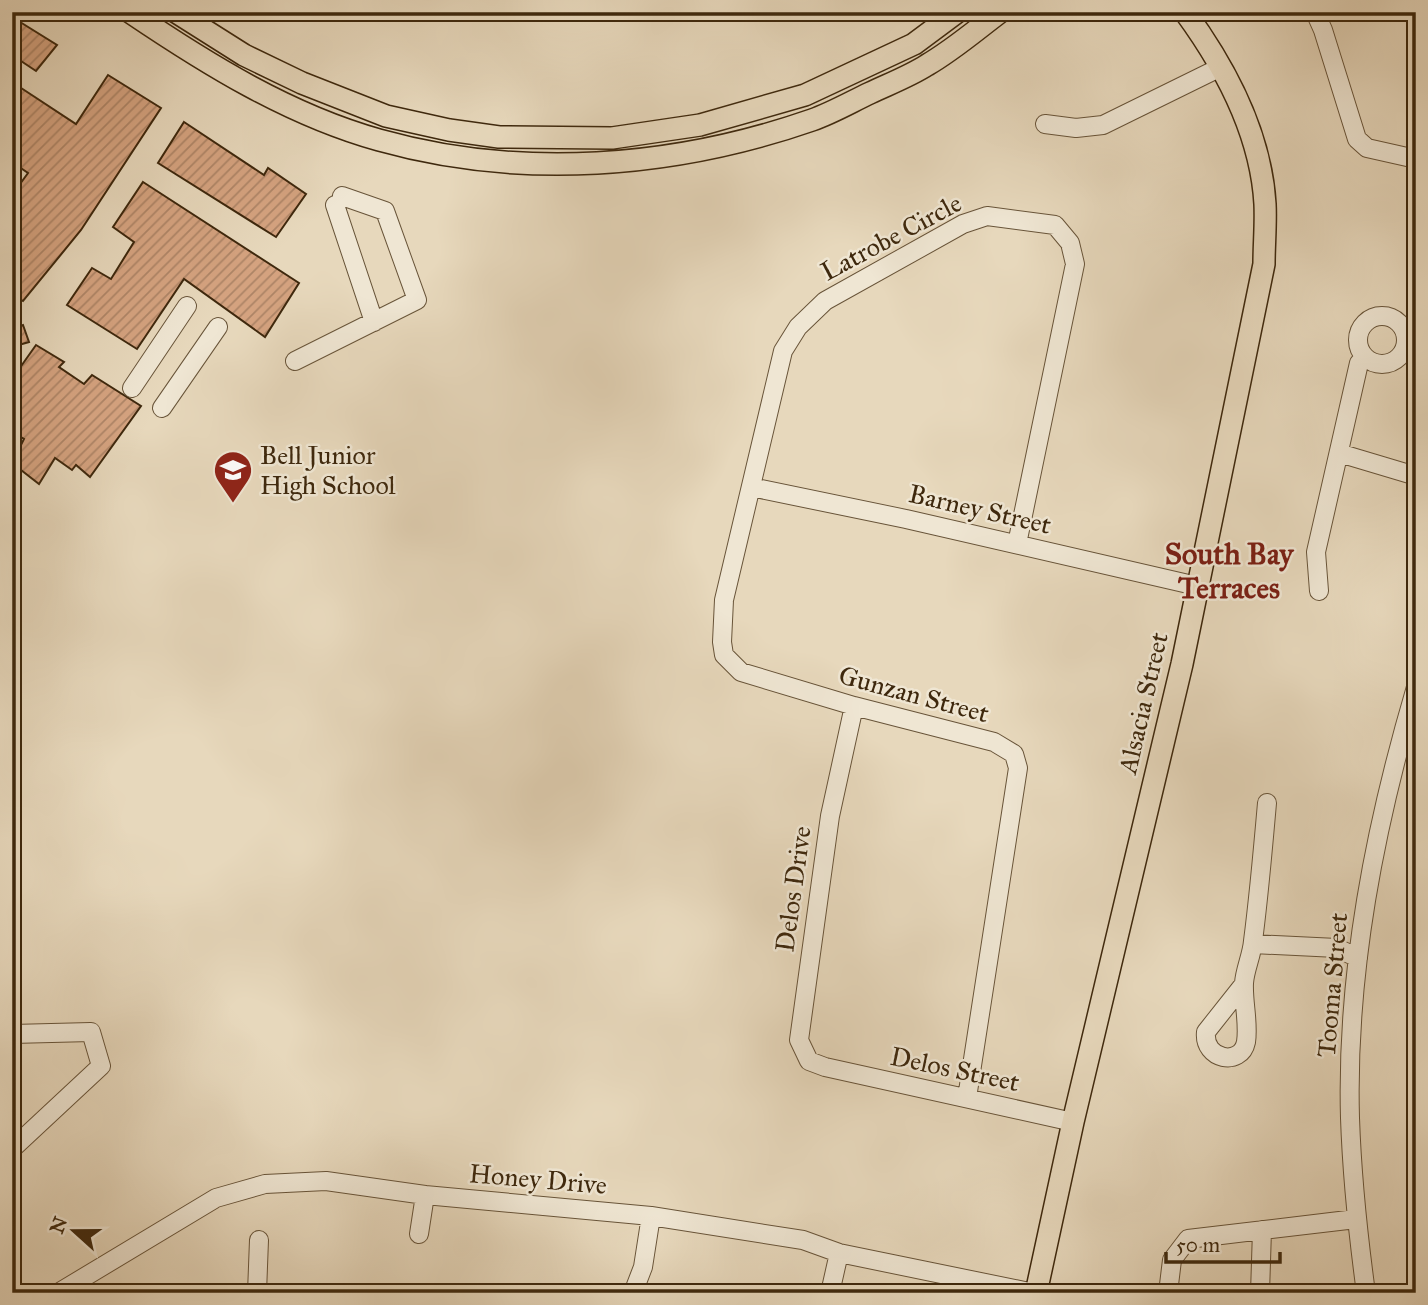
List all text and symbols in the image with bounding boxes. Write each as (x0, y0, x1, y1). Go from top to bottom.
street label: Latrobe Circle (815, 187, 967, 287)
place label: Bell Junior High School (260, 439, 396, 501)
school or university icon: Bell Junior High School (212, 449, 254, 504)
street label: Barney Street (906, 477, 1054, 541)
district label: South Bay Terraces (1165, 536, 1294, 606)
street label: Alsacia Street (1111, 629, 1175, 778)
street label: Gunzan Street (835, 659, 993, 729)
street label: Delos Drive (768, 824, 818, 954)
street label: Tooma Street (1310, 911, 1354, 1059)
street label: Delos Street (887, 1040, 1023, 1098)
street label: Honey Drive (468, 1157, 608, 1201)
north arrow (38, 1196, 108, 1266)
text: N (45, 1213, 72, 1237)
scale bar (1166, 1221, 1279, 1265)
text: 50 m (1176, 1232, 1221, 1258)

